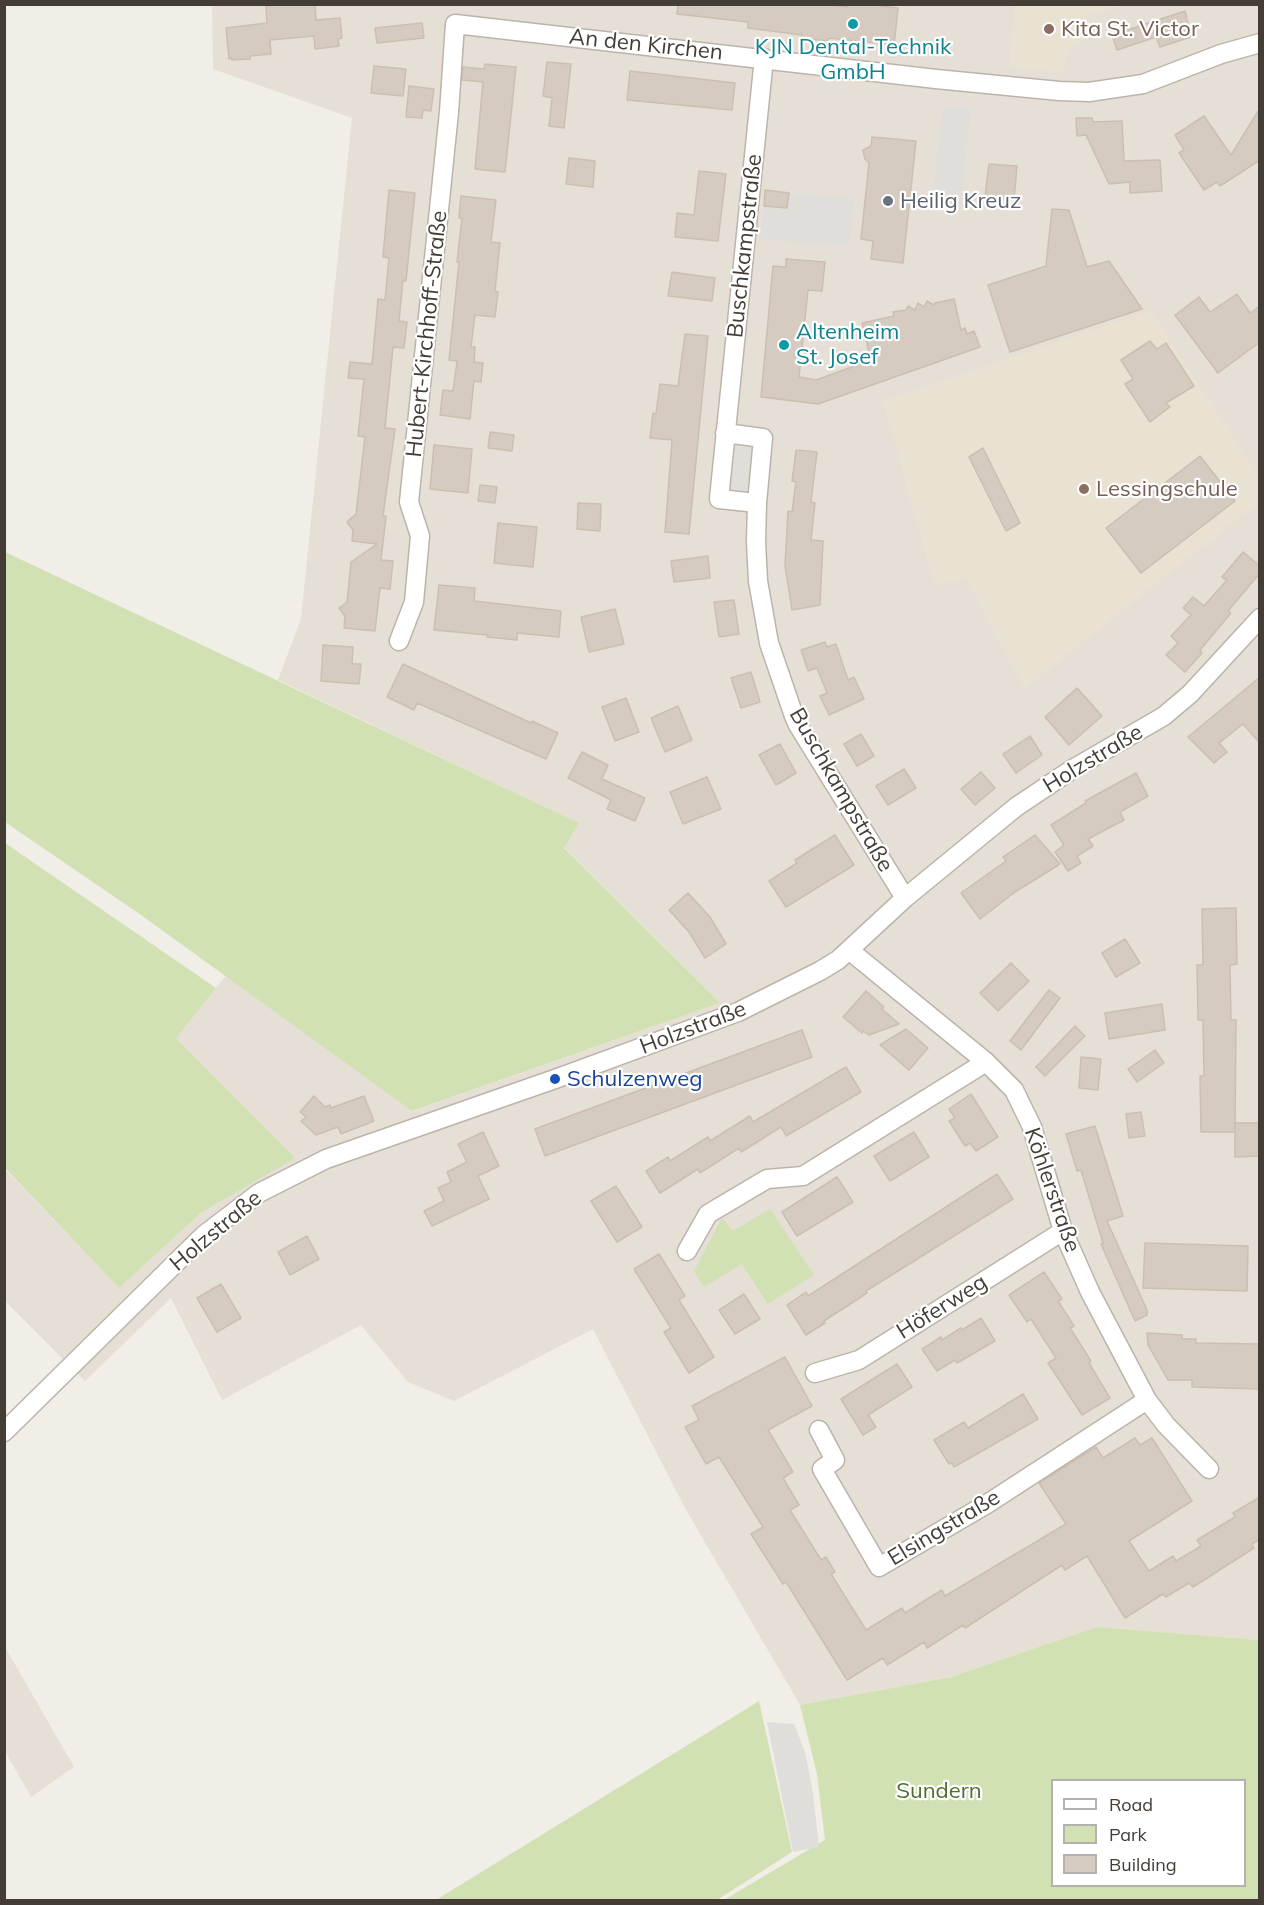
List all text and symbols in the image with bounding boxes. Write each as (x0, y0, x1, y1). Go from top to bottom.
place label: Kita St. Victor (1061, 16, 1199, 42)
marker: KJN Dental-Technik GmbH (846, 17, 860, 31)
marker: Kita St. Victor (1042, 22, 1056, 36)
street label: An den Kirchen (568, 24, 724, 66)
place label: KJN Dental-Technik GmbH (755, 34, 951, 86)
street label: Buschkampstraße (722, 153, 768, 339)
place label: Heilig Kreuz (900, 188, 1021, 214)
marker: Heilig Kreuz (881, 194, 895, 208)
street label: Hubert-Kirchhoff-Straße (401, 209, 453, 459)
place label: Altenheim St. Josef (796, 319, 899, 370)
marker: Altenheim St. Josef (777, 338, 791, 352)
place label: Lessingschule (1096, 476, 1238, 502)
marker: Lessingschule (1077, 482, 1091, 496)
street label: Buschkampstraße (783, 703, 899, 877)
street label: Holzstraße (1038, 719, 1148, 799)
street label: Holzstraße (636, 996, 750, 1060)
place label: Schulzenweg (567, 1066, 703, 1092)
marker: Schulzenweg (548, 1072, 562, 1086)
street label: Köhlerstraße (1018, 1124, 1086, 1256)
street label: Holzstraße (165, 1185, 267, 1277)
street label: Höferweg (892, 1269, 992, 1345)
street label: Elsingstraße (883, 1484, 1005, 1572)
park label: Sundern (896, 1778, 982, 1804)
legend (1051, 1779, 1246, 1887)
text: Road (1109, 1793, 1153, 1816)
text: Park (1109, 1823, 1147, 1846)
text: Building (1109, 1853, 1177, 1876)

